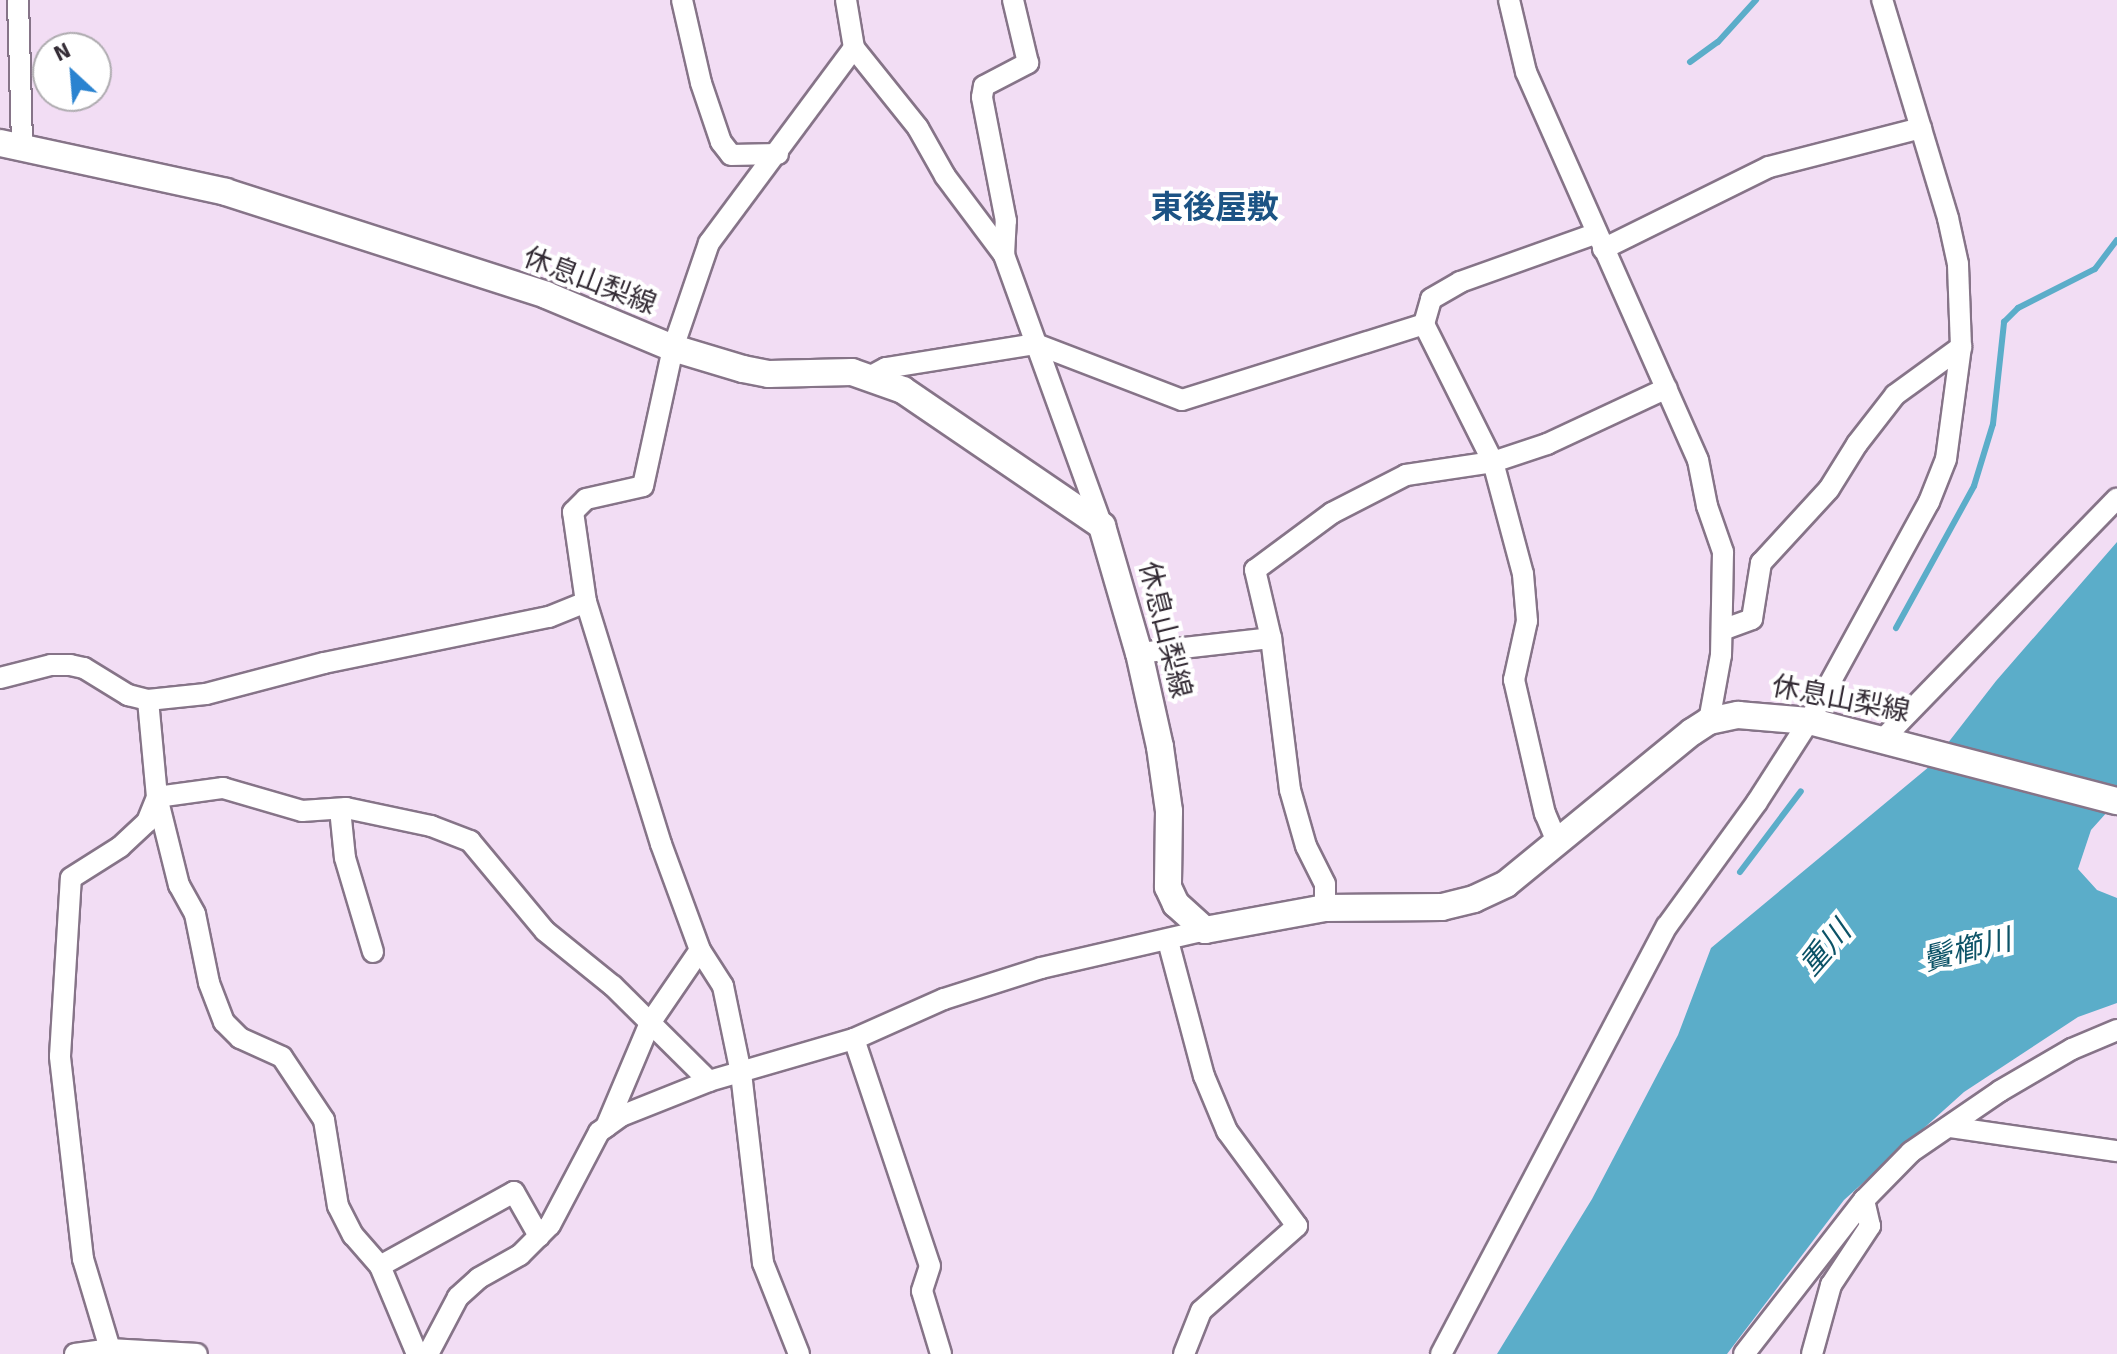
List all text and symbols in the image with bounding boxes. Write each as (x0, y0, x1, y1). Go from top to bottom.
north arrow (32, 32, 112, 112)
text: N (49, 36, 75, 67)
district label: 東後屋敷 (1151, 189, 1279, 227)
street label: 休息山梨線 (519, 240, 661, 322)
street label: 休息山梨線 (1132, 558, 1198, 702)
street label: 休息山梨線 (1769, 669, 1913, 729)
water label: 重川 (1793, 915, 1859, 983)
water label: 鬢櫛川 (1919, 923, 2015, 979)

